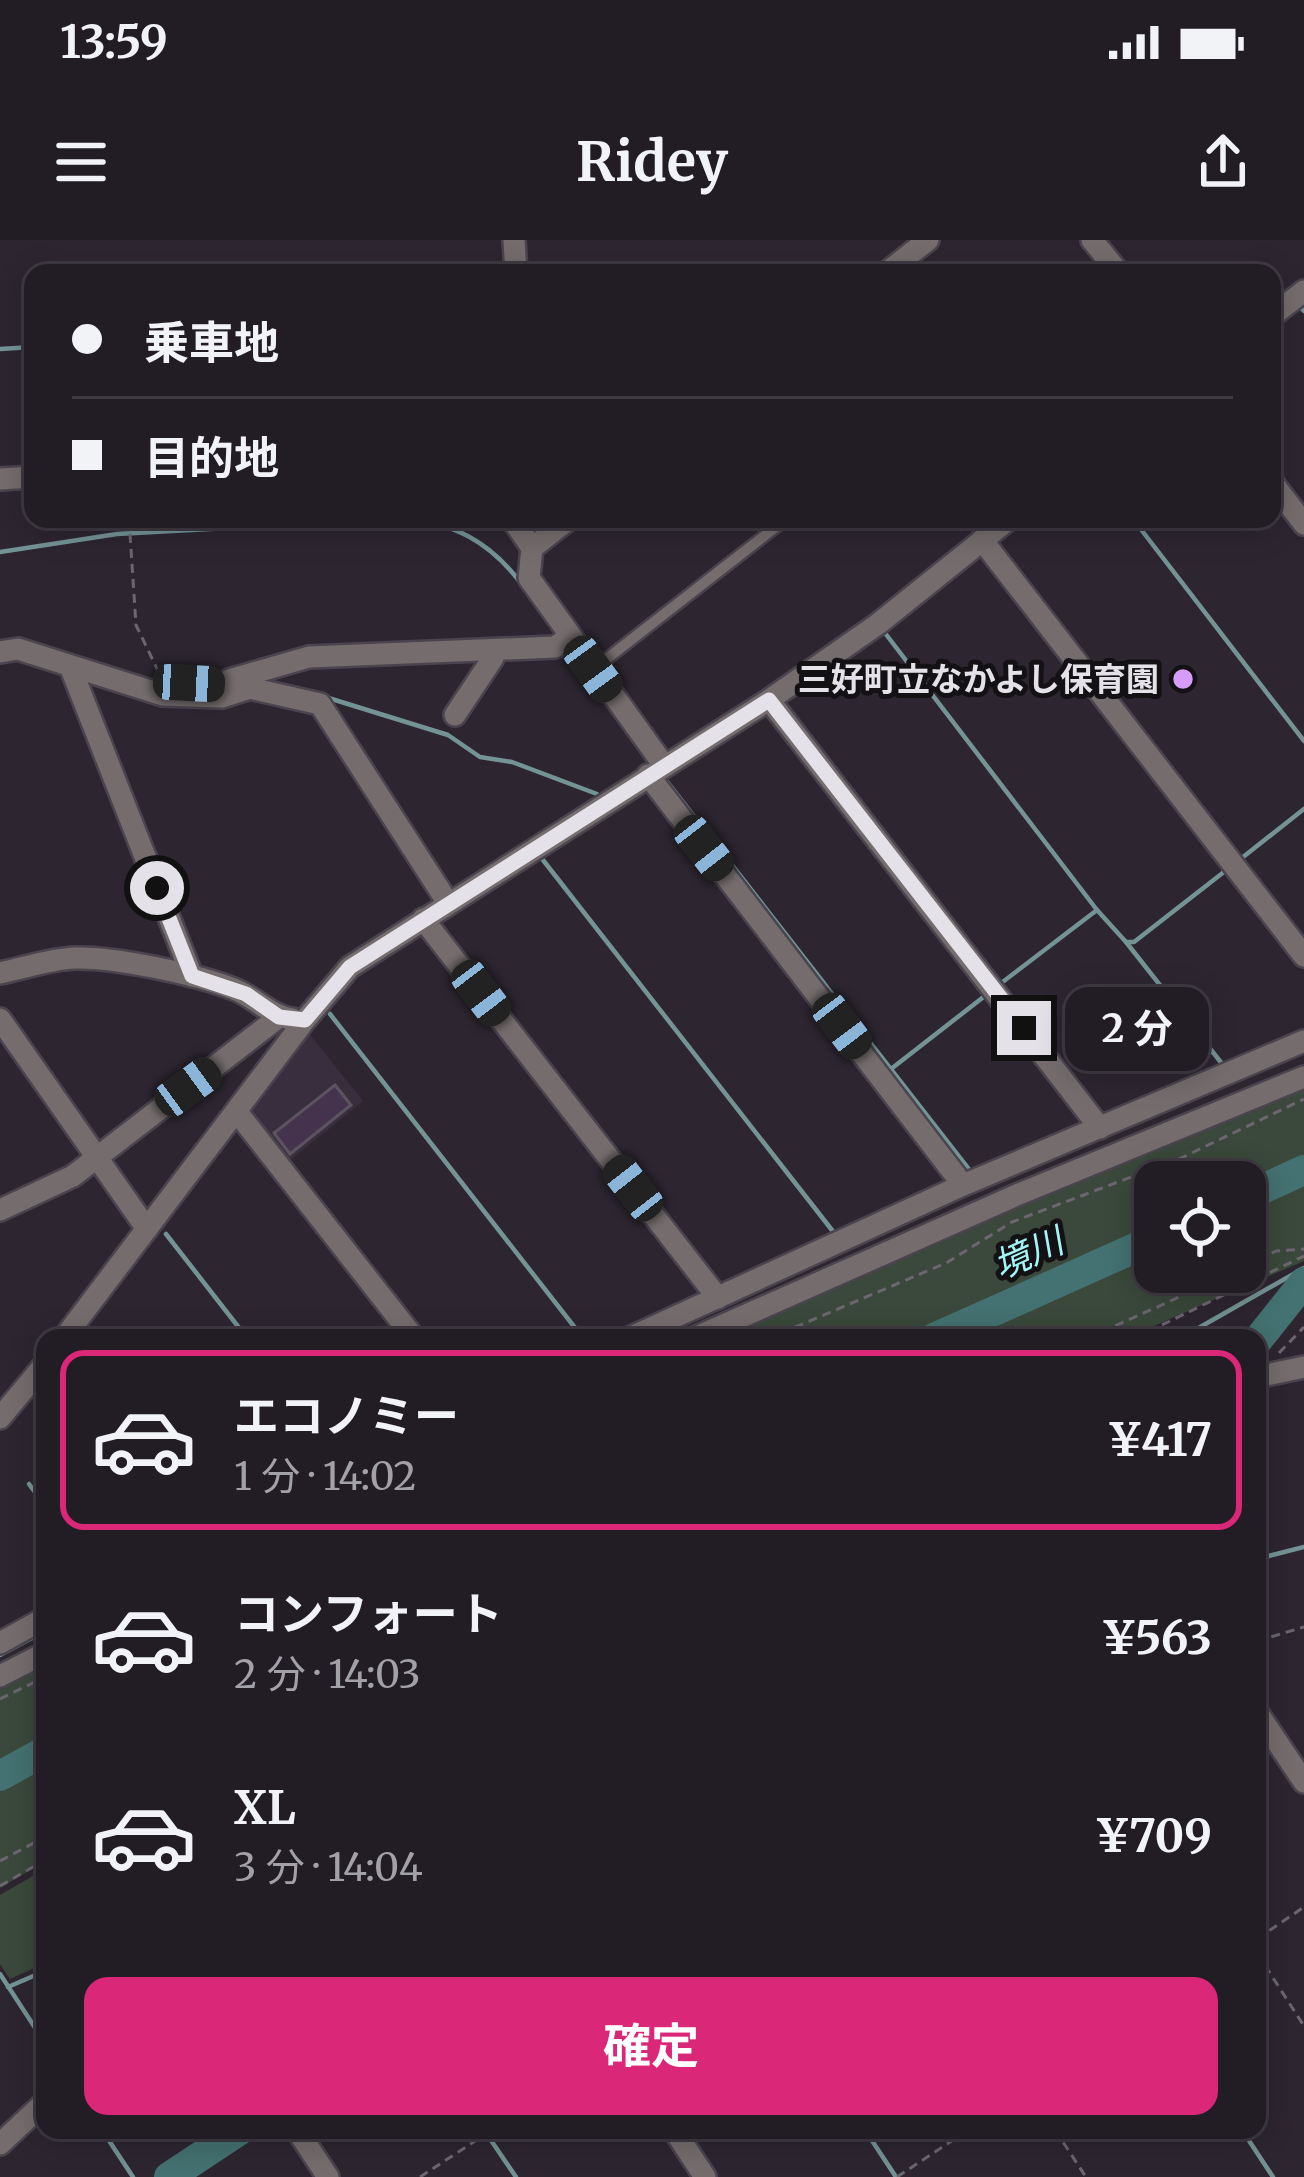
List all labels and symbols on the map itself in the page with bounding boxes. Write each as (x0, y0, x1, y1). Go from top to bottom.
car (557, 629, 629, 709)
place label: 三好町立なかよし保育園 (798, 659, 1159, 700)
car (152, 663, 226, 703)
marker: 三好町立なかよし保育園 (1170, 666, 1196, 692)
car (668, 809, 740, 887)
route start (130, 861, 184, 915)
car (445, 953, 517, 1033)
car (806, 986, 878, 1066)
callout: 2 分 (1066, 986, 1210, 1070)
route end (997, 1001, 1051, 1055)
car (148, 1051, 228, 1123)
car (597, 1149, 669, 1227)
water label: 境川 (986, 1217, 1074, 1289)

